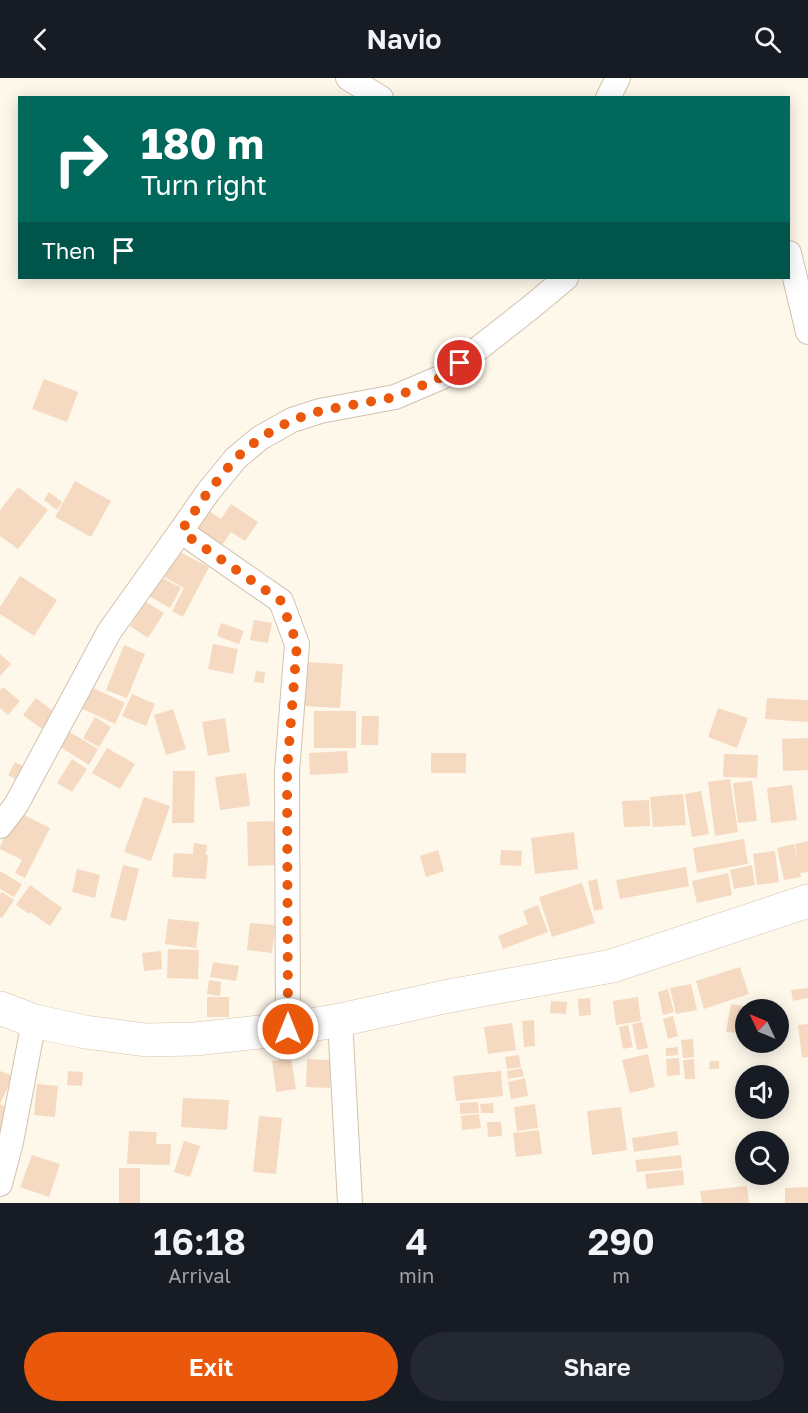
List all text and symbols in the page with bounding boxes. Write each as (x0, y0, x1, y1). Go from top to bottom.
icon: back (24, 23, 57, 56)
text: Navio (367, 23, 441, 55)
icon: search (751, 23, 784, 56)
text: 180 m (141, 118, 264, 168)
icon: right (42, 120, 120, 198)
text: Turn right (141, 169, 267, 201)
icon: arrive (107, 234, 140, 267)
text: Then (42, 237, 95, 264)
pin (434, 337, 485, 388)
icon: arrive (443, 346, 476, 379)
position arrow (256, 997, 320, 1061)
north arrow (735, 999, 789, 1053)
map controls (735, 999, 789, 1185)
button: sound (735, 1065, 789, 1119)
button: search (735, 1131, 789, 1185)
text: 16:18 (153, 1220, 246, 1263)
text: 4 (405, 1220, 428, 1263)
text: 290 (588, 1220, 655, 1263)
text: Arrival (168, 1263, 231, 1287)
text: min (399, 1263, 434, 1287)
text: m (612, 1263, 630, 1287)
button: Exit (24, 1332, 398, 1401)
button: Share (410, 1332, 784, 1401)

